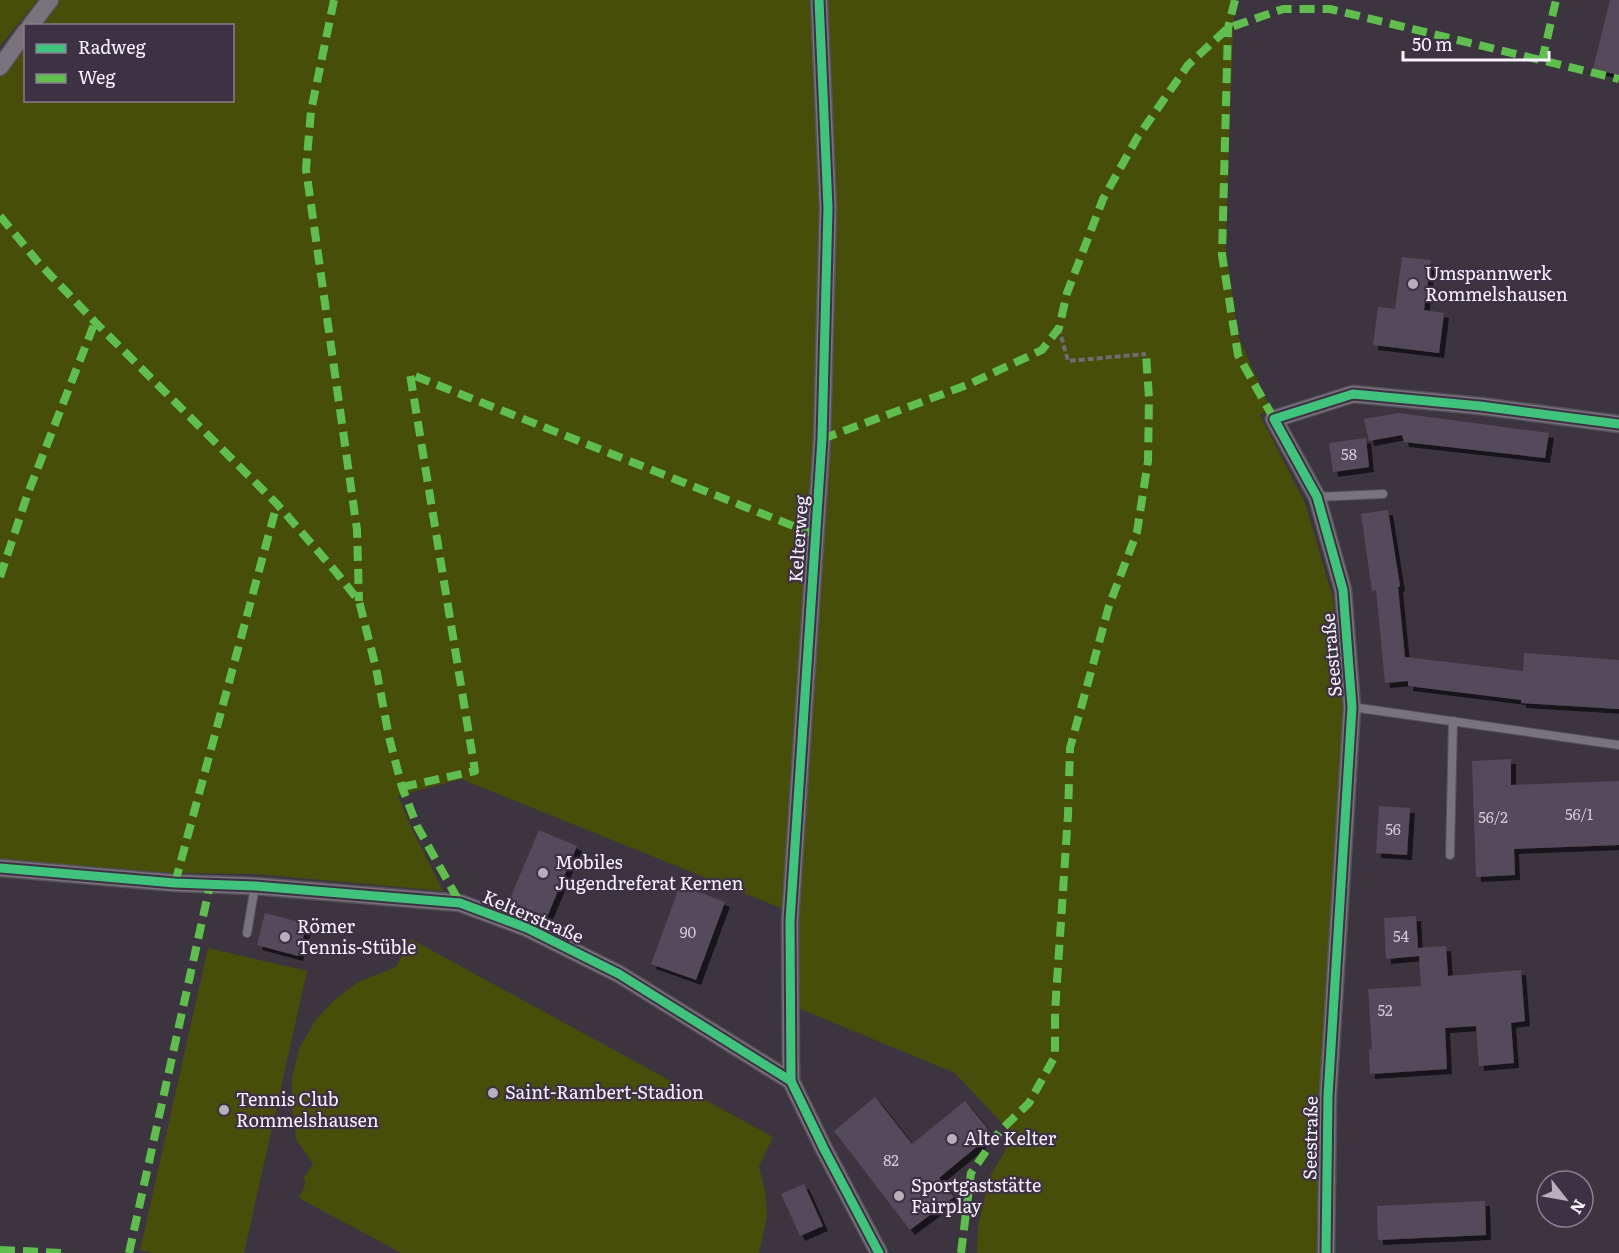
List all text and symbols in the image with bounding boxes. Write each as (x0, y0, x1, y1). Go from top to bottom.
legend (24, 24, 234, 102)
scale bar (1403, 24, 1548, 62)
text: 50 m (1412, 30, 1453, 57)
text: Radweg (78, 33, 147, 60)
text: Weg (78, 63, 116, 90)
place label: Umspannwerk Rommelshausen (1425, 259, 1568, 307)
marker: Umspannwerk Rommelshausen (1406, 277, 1420, 291)
house number: 58 (1341, 442, 1357, 465)
street label: Kelterweg (781, 493, 814, 584)
street label: Seestraße (1313, 612, 1348, 698)
house number: 56/1 (1565, 802, 1593, 825)
house number: 56/2 (1478, 805, 1508, 828)
house number: 56 (1385, 817, 1401, 840)
place label: Mobiles Jugendreferat Kernen (555, 848, 744, 896)
marker: Mobiles Jugendreferat Kernen (536, 866, 550, 880)
street label: Kelterstraße (479, 882, 588, 949)
place label: Römer Tennis-Stüble (297, 912, 416, 960)
house number: 90 (680, 920, 697, 943)
house number: 54 (1393, 924, 1409, 947)
marker: Römer Tennis-Stüble (278, 930, 292, 944)
house number: 52 (1377, 998, 1393, 1021)
place label: Saint-Rambert-Stadion (505, 1078, 704, 1105)
place label: Tennis Club Rommelshausen (236, 1085, 379, 1133)
marker: Saint-Rambert-Stadion (486, 1086, 500, 1100)
street label: Seestraße (1295, 1096, 1324, 1180)
marker: Tennis Club Rommelshausen (217, 1103, 231, 1117)
place label: Alte Kelter (964, 1124, 1057, 1151)
marker: Alte Kelter (945, 1132, 959, 1146)
house number: 82 (883, 1148, 899, 1171)
north arrow (1535, 1169, 1595, 1229)
place label: Sportgaststätte Fairplay (911, 1171, 1041, 1219)
marker: Sportgaststätte Fairplay (892, 1189, 906, 1203)
text: N (1565, 1195, 1592, 1219)

